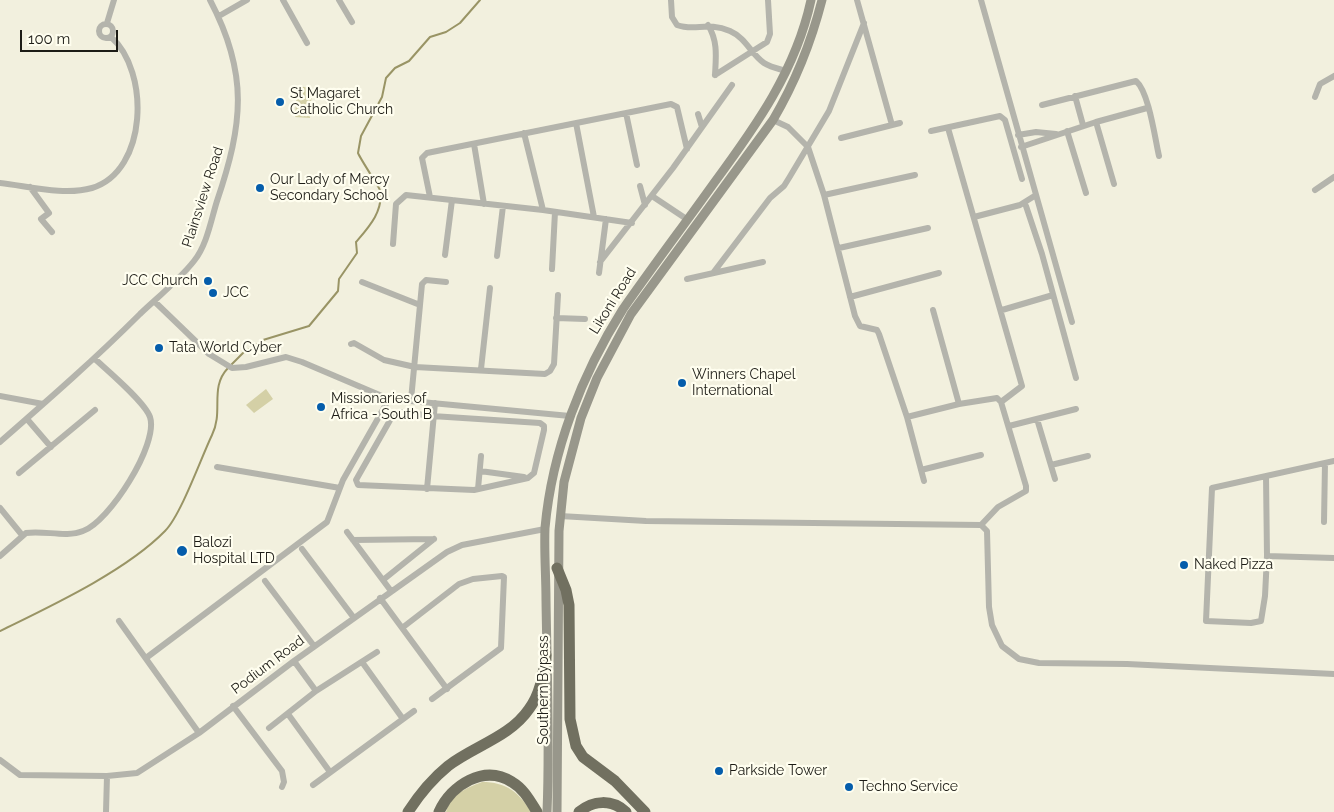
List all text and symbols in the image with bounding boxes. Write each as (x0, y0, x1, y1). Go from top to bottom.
scale bar (22, 20, 120, 52)
text: 100 m (28, 30, 70, 48)
place label: St Magaret Catholic Church (290, 86, 393, 118)
marker: St Magaret Catholic Church (274, 96, 286, 108)
street label: Plainsview Road (179, 144, 227, 250)
place label: Our Lady of Mercy Secondary School (270, 172, 390, 204)
marker: Our Lady of Mercy Secondary School (254, 182, 266, 194)
street label: Likoni Road (586, 265, 640, 337)
place label: JCC Church (122, 273, 198, 289)
marker: JCC Church (202, 275, 214, 287)
place label: JCC (223, 285, 249, 301)
marker: JCC (207, 287, 219, 299)
place label: Tata World Cyber (169, 340, 282, 356)
marker: Tata World Cyber (153, 342, 165, 354)
place label: Winners Chapel International (692, 367, 796, 400)
marker: Winners Chapel International (676, 377, 688, 389)
place label: Missionaries of Africa - South B (331, 391, 432, 424)
marker: Missionaries of Africa - South B (315, 401, 327, 413)
place label: Balozi Hospital LTD (193, 535, 275, 568)
marker: Balozi Hospital LTD (175, 544, 189, 558)
place label: Naked Pizza (1194, 557, 1273, 573)
marker: Naked Pizza (1178, 559, 1190, 571)
street label: Podium Road (228, 632, 308, 698)
street label: Southern Bypass (536, 635, 552, 745)
place label: Parkside Tower (729, 763, 827, 779)
marker: Parkside Tower (713, 765, 725, 777)
place label: Techno Service (859, 779, 958, 795)
marker: Techno Service (843, 781, 855, 793)

